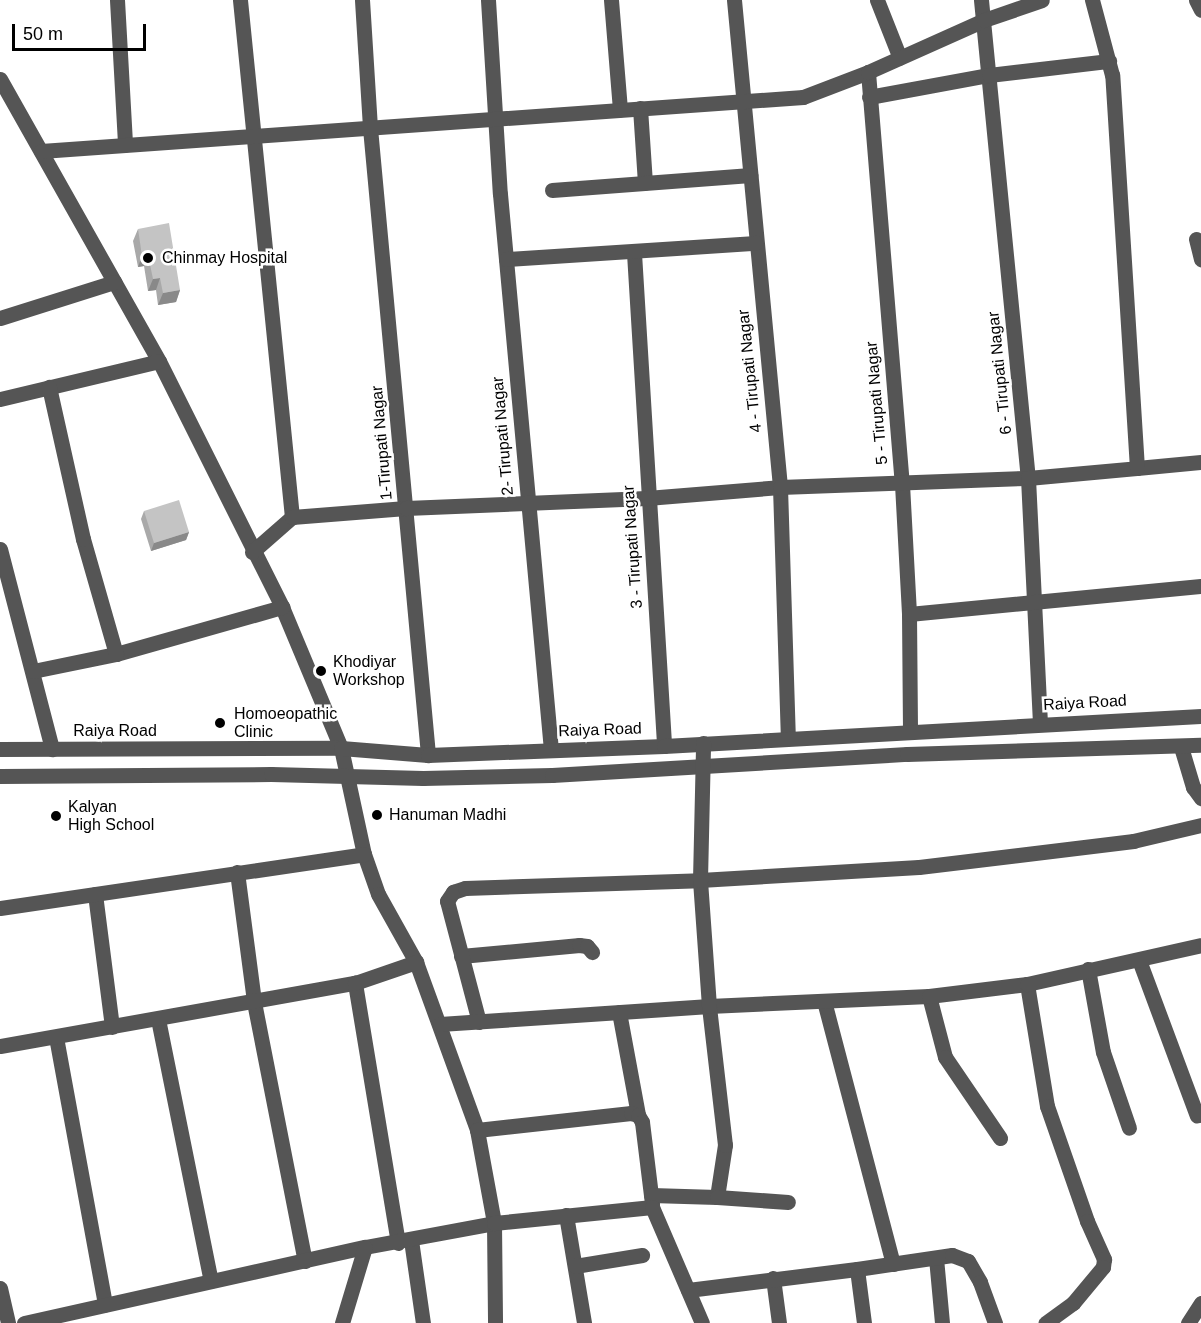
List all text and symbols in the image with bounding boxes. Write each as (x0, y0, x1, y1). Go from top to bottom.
scale bar (15, 12, 148, 50)
text: 50 m (23, 24, 63, 44)
place label: Chinmay Hospital (162, 248, 287, 268)
marker: Chinmay Hospital (139, 249, 157, 267)
street label: 4 - Tirupati Nagar (734, 308, 766, 434)
street label: 6 - Tirupati Nagar (984, 310, 1016, 436)
street label: 5 - Tirupati Nagar (862, 340, 892, 466)
street label: 2- Tirupati Nagar (488, 376, 518, 496)
street label: 1-Tirupati Nagar (367, 385, 397, 501)
street label: 3 - Tirupati Nagar (619, 485, 647, 609)
place label: Khodiyar Workshop (333, 652, 405, 690)
marker: Khodiyar Workshop (314, 664, 328, 678)
street label: Raiya Road (1043, 691, 1127, 715)
place label: Homoeopathic Clinic (234, 704, 337, 742)
marker: Homoeopathic Clinic (211, 714, 229, 732)
street label: Raiya Road (558, 719, 642, 741)
street label: Raiya Road (73, 721, 157, 741)
place label: Kalyan High School (68, 797, 154, 835)
place label: Hanuman Madhi (389, 805, 506, 825)
marker: Hanuman Madhi (370, 808, 384, 822)
marker: Kalyan High School (49, 809, 63, 823)

